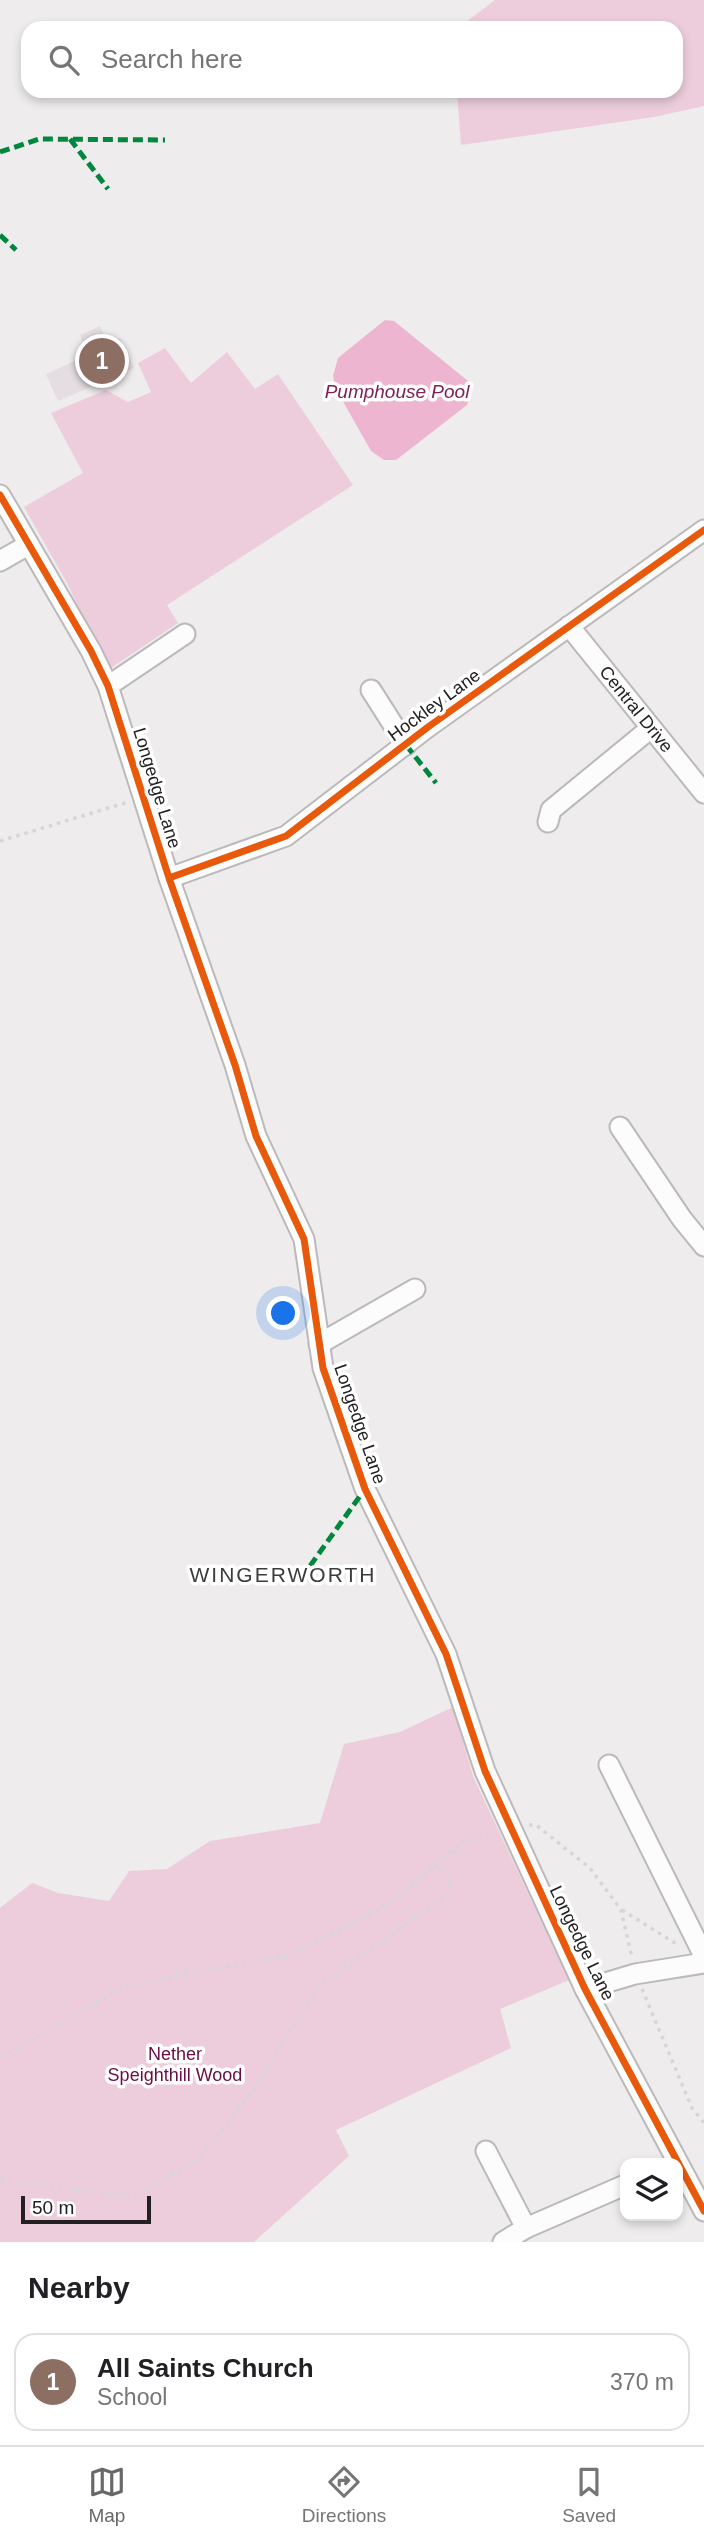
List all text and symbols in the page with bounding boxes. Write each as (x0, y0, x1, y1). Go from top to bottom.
search box (21, 21, 683, 98)
icon: search (45, 41, 83, 79)
text: Search here (101, 44, 243, 74)
pin: 1 (79, 335, 125, 387)
water label: Pumphouse Pool (325, 381, 470, 402)
street label: Central Drive (595, 662, 677, 756)
street label: Hockley Lane (384, 665, 484, 745)
street label: Longedge Lane (129, 725, 185, 851)
your location (266, 1296, 300, 1330)
street label: Longedge Lane (330, 1362, 390, 1486)
district label: WINGERWORTH (190, 1563, 376, 1586)
street label: Longedge Lane (546, 1882, 618, 2004)
park label: Nether Speighthill Wood (108, 2044, 242, 2085)
map controls (620, 2158, 683, 2221)
button: layers (620, 2158, 683, 2221)
scale bar (21, 2193, 150, 2225)
text: 50 m (32, 2197, 74, 2218)
text: Nearby (28, 2271, 130, 2304)
text: All Saints Church (97, 2353, 314, 2383)
text: 1 (47, 2369, 59, 2395)
text: 370 m (610, 2369, 674, 2395)
text: School (97, 2384, 167, 2410)
tab: Map (88, 2463, 126, 2527)
tab: Directions (302, 2463, 386, 2527)
tab: Saved (562, 2463, 616, 2527)

